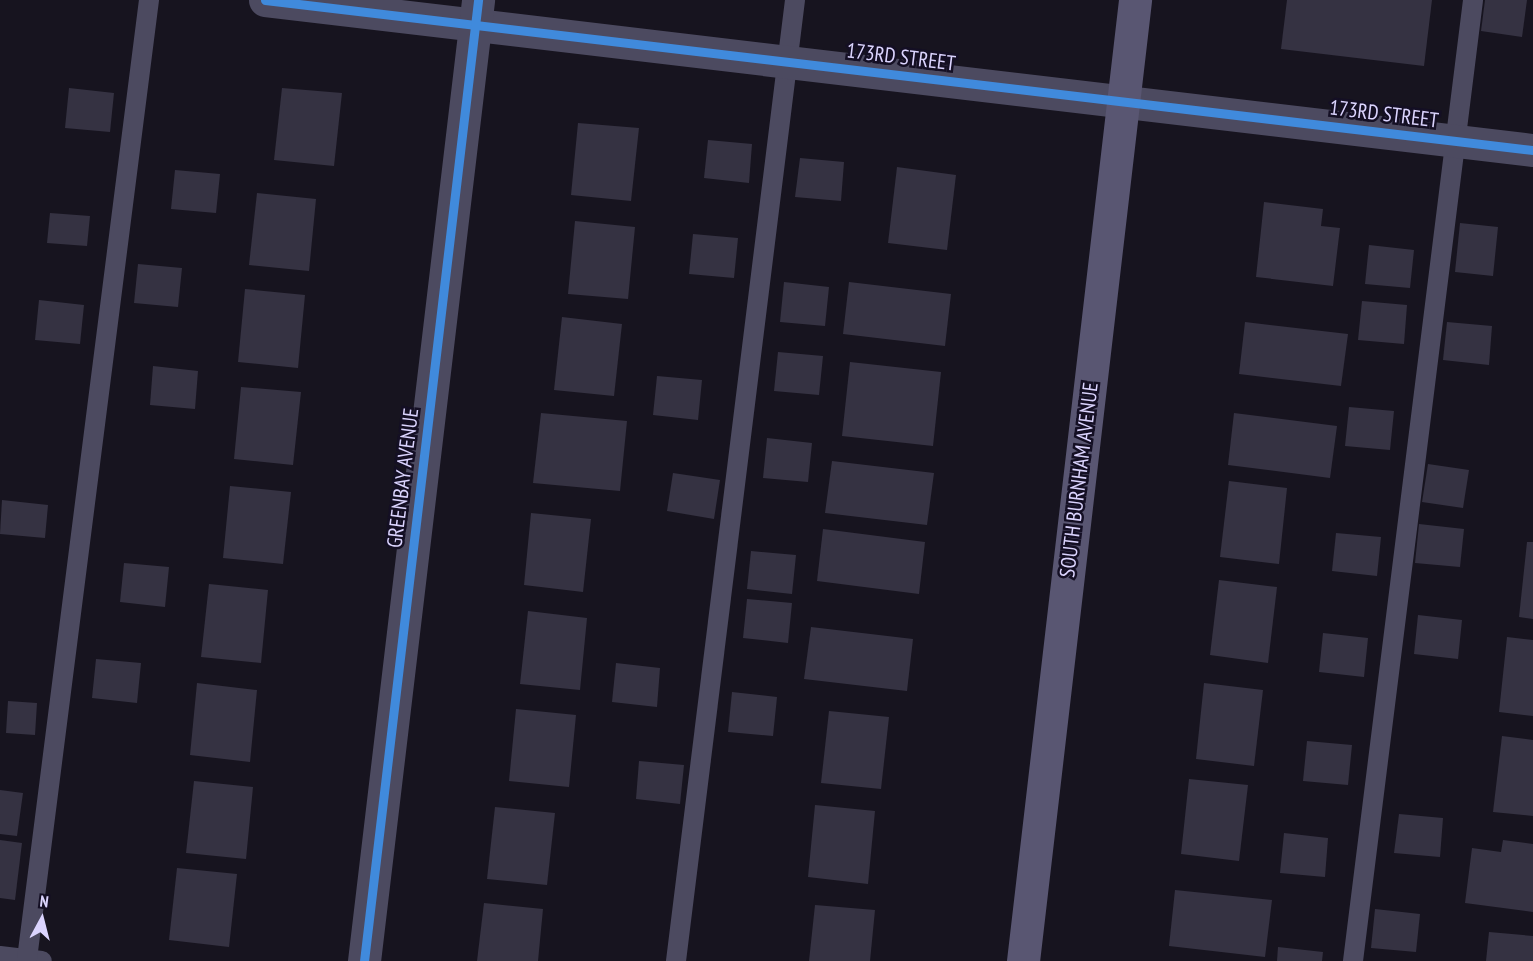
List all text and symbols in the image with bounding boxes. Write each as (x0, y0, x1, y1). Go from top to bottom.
street label: 173RD STREET (845, 38, 957, 76)
street label: 173RD STREET (1328, 95, 1440, 133)
street label: SOUTH BURNHAM AVENUE (1054, 381, 1104, 579)
street label: GREENBAY AVENUE (382, 406, 424, 550)
north arrow (12, 889, 72, 949)
text: N (39, 891, 50, 912)

